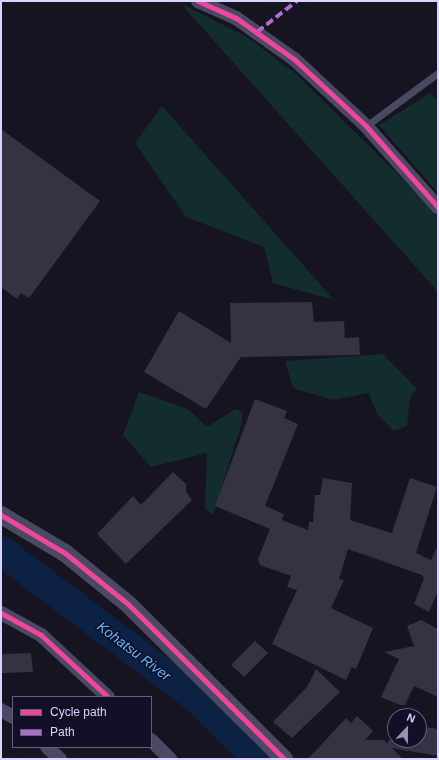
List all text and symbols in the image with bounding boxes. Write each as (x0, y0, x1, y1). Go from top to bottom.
water label: Kohatsu River (94, 618, 174, 684)
legend (12, 696, 152, 748)
text: Cycle path (50, 705, 107, 719)
north arrow (387, 708, 427, 748)
text: N (405, 711, 417, 725)
text: Path (50, 725, 75, 739)

